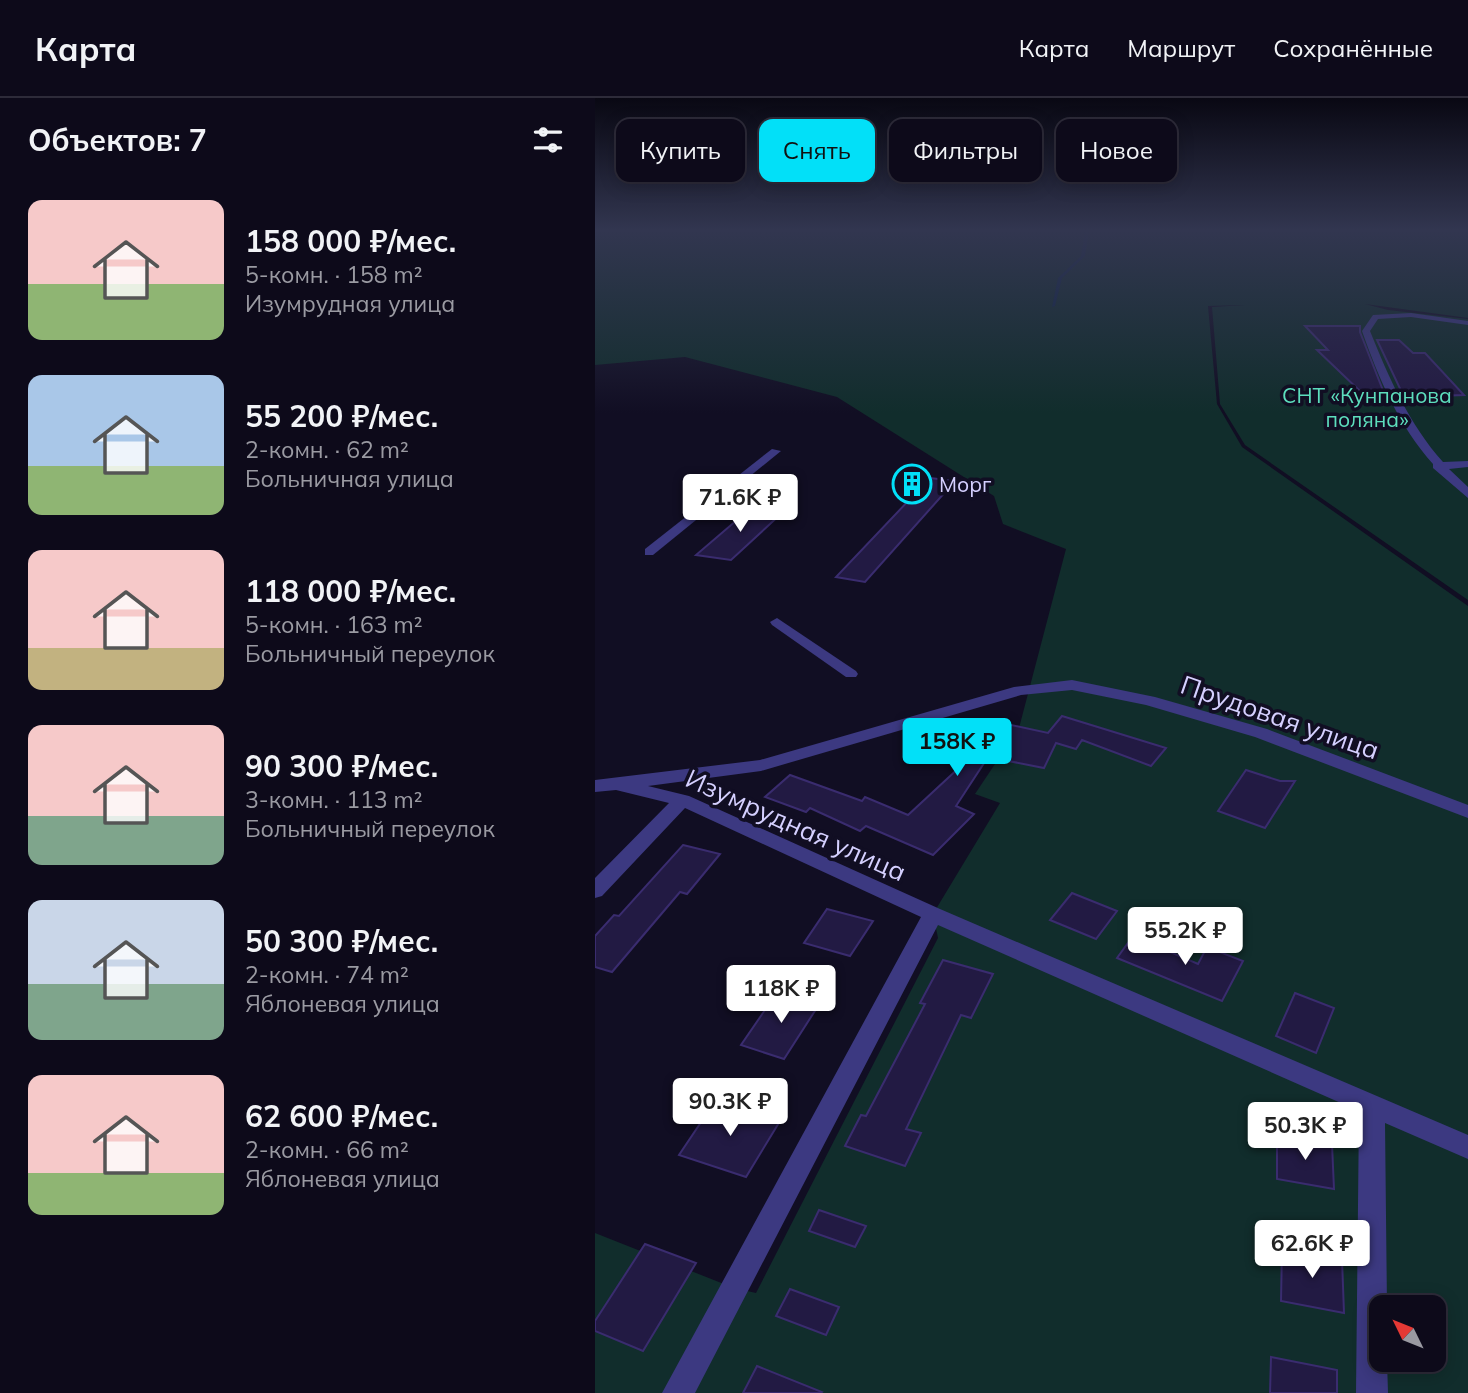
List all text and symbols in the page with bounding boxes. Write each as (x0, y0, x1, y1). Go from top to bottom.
text: Карта (35, 28, 137, 69)
text: Карта (1019, 33, 1089, 63)
text: Маршрут (1127, 33, 1235, 63)
text: Сохранённые (1273, 33, 1433, 63)
chip: Купить (616, 119, 745, 182)
chip: Снять (759, 119, 875, 182)
chip: Фильтры (889, 119, 1042, 182)
chip: Новое (1056, 119, 1177, 182)
text: Объектов: 7 (28, 121, 207, 159)
icon: filters (529, 121, 567, 159)
text: 158 000 ₽/мес. (245, 222, 456, 260)
icon: home (84, 228, 168, 312)
text: 5-комн. · 158 m² (245, 260, 423, 289)
text: Изумрудная улица (245, 289, 455, 318)
park label: СНТ «Кунпанова поляна» (1282, 382, 1452, 432)
text: 55 200 ₽/мес. (245, 397, 438, 435)
icon: home (84, 403, 168, 487)
text: 2-комн. · 62 m² (245, 435, 409, 464)
building icon: Морг (891, 463, 933, 505)
text: Больничная улица (245, 464, 454, 493)
place label: Морг (939, 471, 992, 497)
pin: 71.6K ₽ (675, 474, 805, 534)
text: 71.6K ₽ (699, 482, 781, 511)
text: 118 000 ₽/мес. (245, 572, 456, 610)
icon: home (84, 578, 168, 662)
text: 5-комн. · 163 m² (245, 610, 423, 639)
text: Больничный переулок (245, 639, 495, 668)
street label: Прудовая улица (1177, 668, 1383, 766)
pin: 158K ₽ (900, 718, 1014, 778)
text: 158K ₽ (919, 726, 995, 755)
text: 90 300 ₽/мес. (245, 747, 438, 785)
icon: home (84, 753, 168, 837)
street label: Изумрудная улица (681, 762, 911, 888)
text: 3-комн. · 113 m² (245, 785, 423, 814)
text: Больничный переулок (245, 814, 495, 843)
pin: 55.2K ₽ (1120, 908, 1250, 967)
text: 55.2K ₽ (1144, 915, 1226, 944)
text: 50 300 ₽/мес. (245, 922, 438, 960)
icon: home (84, 928, 168, 1012)
text: 2-комн. · 74 m² (245, 960, 409, 989)
pin: 118K ₽ (724, 965, 838, 1025)
text: 118K ₽ (743, 973, 819, 1002)
text: Яблоневая улица (245, 989, 440, 1018)
pin: 90.3K ₽ (665, 1079, 795, 1138)
text: 90.3K ₽ (689, 1086, 771, 1115)
text: 62 600 ₽/мес. (245, 1097, 438, 1135)
pin: 50.3K ₽ (1240, 1102, 1370, 1162)
icon: home (84, 1103, 168, 1187)
text: 50.3K ₽ (1264, 1110, 1346, 1139)
text: 2-комн. · 66 m² (245, 1135, 409, 1164)
text: Яблоневая улица (245, 1164, 440, 1193)
pin: 62.6K ₽ (1247, 1220, 1377, 1280)
text: 62.6K ₽ (1271, 1228, 1353, 1257)
north arrow (1369, 1295, 1445, 1372)
map controls (1369, 1295, 1446, 1372)

